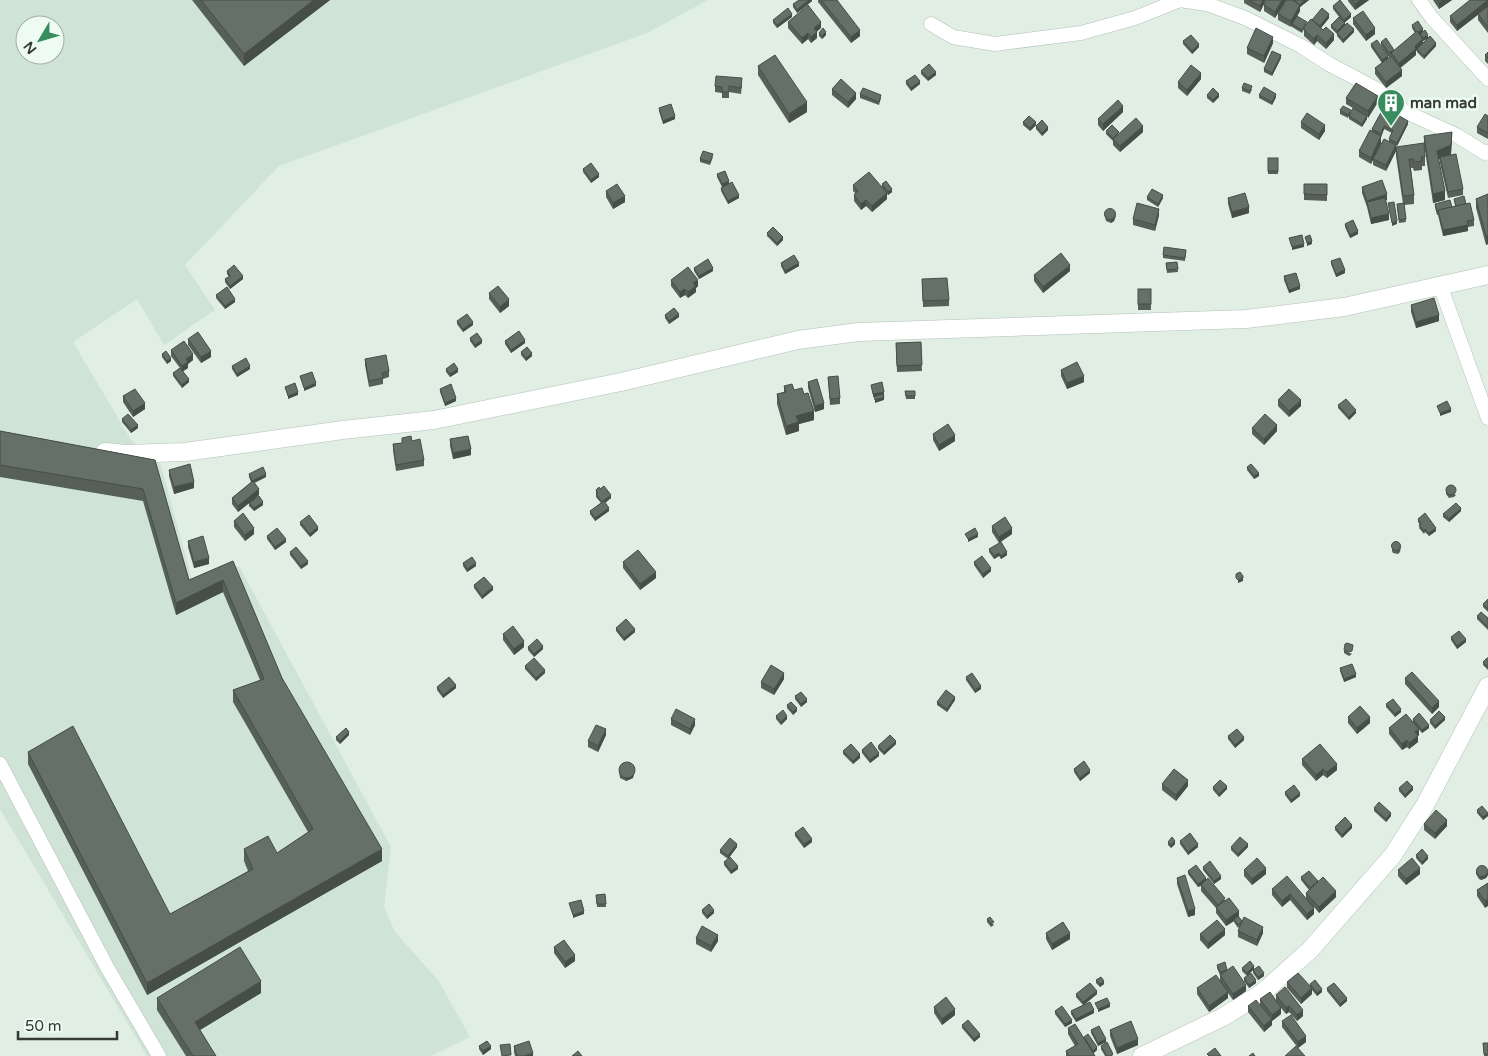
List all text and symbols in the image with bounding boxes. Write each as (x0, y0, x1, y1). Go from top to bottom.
north arrow (15, 15, 65, 65)
text: N (20, 38, 40, 57)
building icon: man mad (1376, 88, 1406, 127)
place label: man mad (1410, 94, 1477, 112)
scale bar (18, 1008, 116, 1040)
text: 50 m (25, 1017, 62, 1035)

